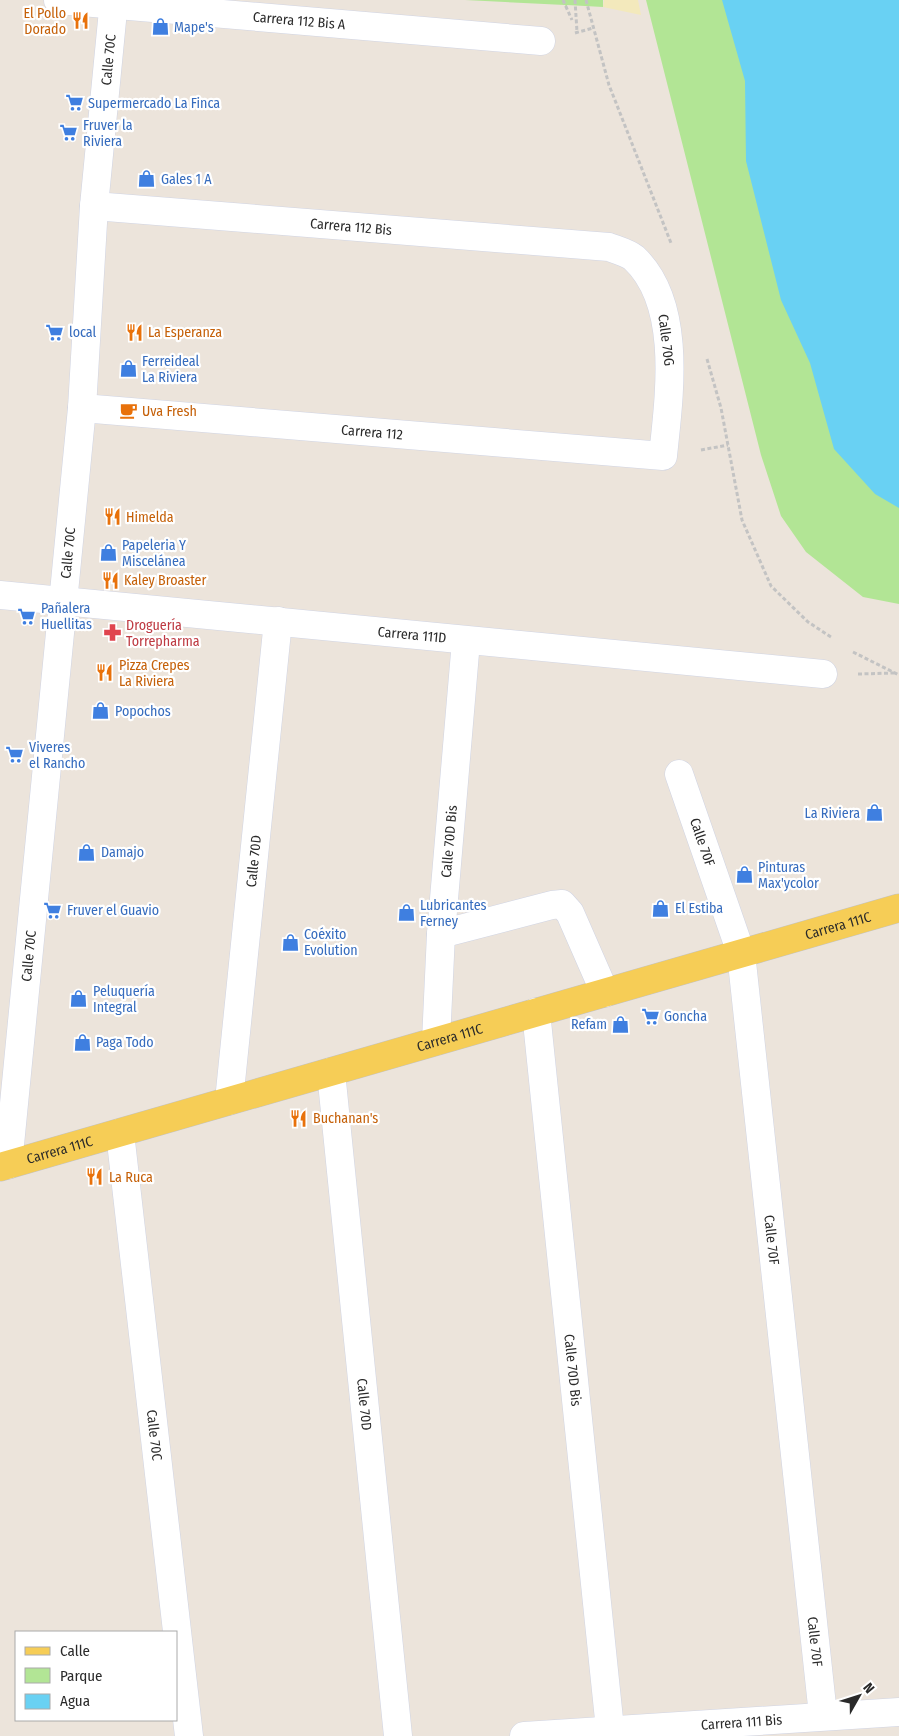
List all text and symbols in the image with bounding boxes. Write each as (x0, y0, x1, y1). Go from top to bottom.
place label: El Pollo Dorado (24, 5, 66, 38)
street label: Carrera 112 Bis A (252, 8, 347, 33)
restaurant icon: El Pollo Dorado (70, 11, 90, 31)
shop icon: Mape's (150, 17, 170, 37)
place label: Mape's (174, 19, 214, 36)
street label: Calle 70C (97, 33, 119, 86)
supermarket icon: Supermercado La Finca (64, 93, 84, 113)
place label: Supermercado La Finca (88, 95, 220, 112)
place label: Fruver la Riviera (83, 117, 133, 150)
supermarket icon: Fruver la Riviera (59, 123, 79, 143)
shop icon: Gales 1 A (137, 169, 157, 189)
place label: Gales 1 A (161, 171, 212, 188)
street label: Carrera 112 Bis (309, 215, 393, 239)
street label: Calle 70G (654, 313, 678, 367)
supermarket icon: local (45, 322, 65, 342)
restaurant icon: La Esperanza (124, 322, 144, 342)
place label: local (69, 324, 97, 341)
place label: La Esperanza (148, 324, 222, 341)
place label: Ferreideal La Riviera (142, 353, 199, 386)
shop icon: Ferreideal La Riviera (118, 359, 138, 379)
cafe icon: Uva Fresh (118, 401, 138, 421)
place label: Uva Fresh (142, 403, 197, 420)
street label: Carrera 112 (341, 421, 403, 443)
restaurant icon: Himelda (102, 507, 122, 527)
place label: Himelda (126, 509, 174, 526)
street label: Calle 70C (57, 527, 79, 579)
place label: Papeleria Y Miscelánea (122, 537, 186, 570)
shop icon: Papeleria Y Miscelánea (98, 543, 118, 563)
restaurant icon: Kaley Broaster (100, 570, 120, 590)
place label: Kaley Broaster (124, 572, 206, 589)
place label: Pañalera Huellitas (41, 600, 92, 633)
supermarket icon: Pañalera Huellitas (17, 606, 37, 626)
place label: Droguería Torrepharma (126, 617, 200, 650)
pharmacy icon: Droguería Torrepharma (102, 623, 122, 643)
street label: Carrera 111D (377, 623, 447, 646)
place label: Pizza Crepes La Riviera (119, 657, 190, 690)
restaurant icon: Pizza Crepes La Riviera (95, 663, 115, 683)
shop icon: Popochos (91, 701, 111, 721)
place label: Popochos (115, 703, 171, 720)
place label: Viveres el Rancho (29, 739, 85, 772)
supermarket icon: Viveres el Rancho (5, 745, 25, 765)
shop icon: La Riviera (864, 803, 884, 823)
street label: Calle 70D Bis (437, 804, 460, 878)
place label: La Riviera (805, 805, 860, 822)
street label: Calle 70F (686, 816, 719, 869)
street label: Calle 70D (242, 834, 265, 888)
shop icon: Damajo (77, 842, 97, 862)
place label: Damajo (101, 844, 144, 861)
place label: Pinturas Max'ycolor (758, 859, 819, 892)
shop icon: Pinturas Max'ycolor (734, 865, 754, 885)
place label: Lubricantes Ferney (420, 897, 487, 930)
shop icon: El Estiba (651, 898, 671, 918)
supermarket icon: Fruver el Guavio (43, 900, 63, 920)
place label: El Estiba (675, 900, 723, 917)
place label: Fruver el Guavio (67, 902, 159, 919)
shop icon: Lubricantes Ferney (396, 903, 416, 923)
street label: Carrera 111C (803, 908, 873, 943)
place label: Coéxito Evolution (304, 926, 358, 959)
street label: Calle 70C (17, 930, 39, 982)
shop icon: Coéxito Evolution (280, 932, 300, 952)
place label: Peluquería Integral (93, 983, 155, 1016)
shop icon: Peluquería Integral (69, 989, 89, 1009)
supermarket icon: Goncha (640, 1006, 660, 1026)
place label: Goncha (664, 1008, 707, 1025)
shop icon: Refam (611, 1014, 631, 1034)
place label: Refam (571, 1016, 607, 1033)
street label: Carrera 111C (415, 1020, 485, 1055)
shop icon: Paga Todo (72, 1032, 92, 1052)
place label: Paga Todo (96, 1034, 154, 1051)
restaurant icon: Buchanan's (289, 1108, 309, 1128)
place label: Buchanan's (313, 1110, 378, 1127)
street label: Carrera 111C (25, 1132, 95, 1167)
restaurant icon: La Ruca (85, 1167, 105, 1187)
place label: La Ruca (109, 1169, 153, 1186)
street label: Calle 70F (761, 1214, 783, 1266)
street label: Calle 70D Bis (561, 1333, 585, 1407)
street label: Calle 70D (353, 1377, 376, 1431)
street label: Calle 70C (143, 1409, 166, 1461)
street label: Calle 70F (804, 1616, 826, 1667)
legend (15, 1631, 178, 1721)
text: Calle (60, 1642, 90, 1660)
text: Parque (60, 1667, 103, 1685)
north arrow (834, 1671, 884, 1721)
text: N (859, 1680, 878, 1697)
text: Agua (60, 1692, 90, 1710)
street label: Carrera 111 Bis (700, 1711, 783, 1733)

